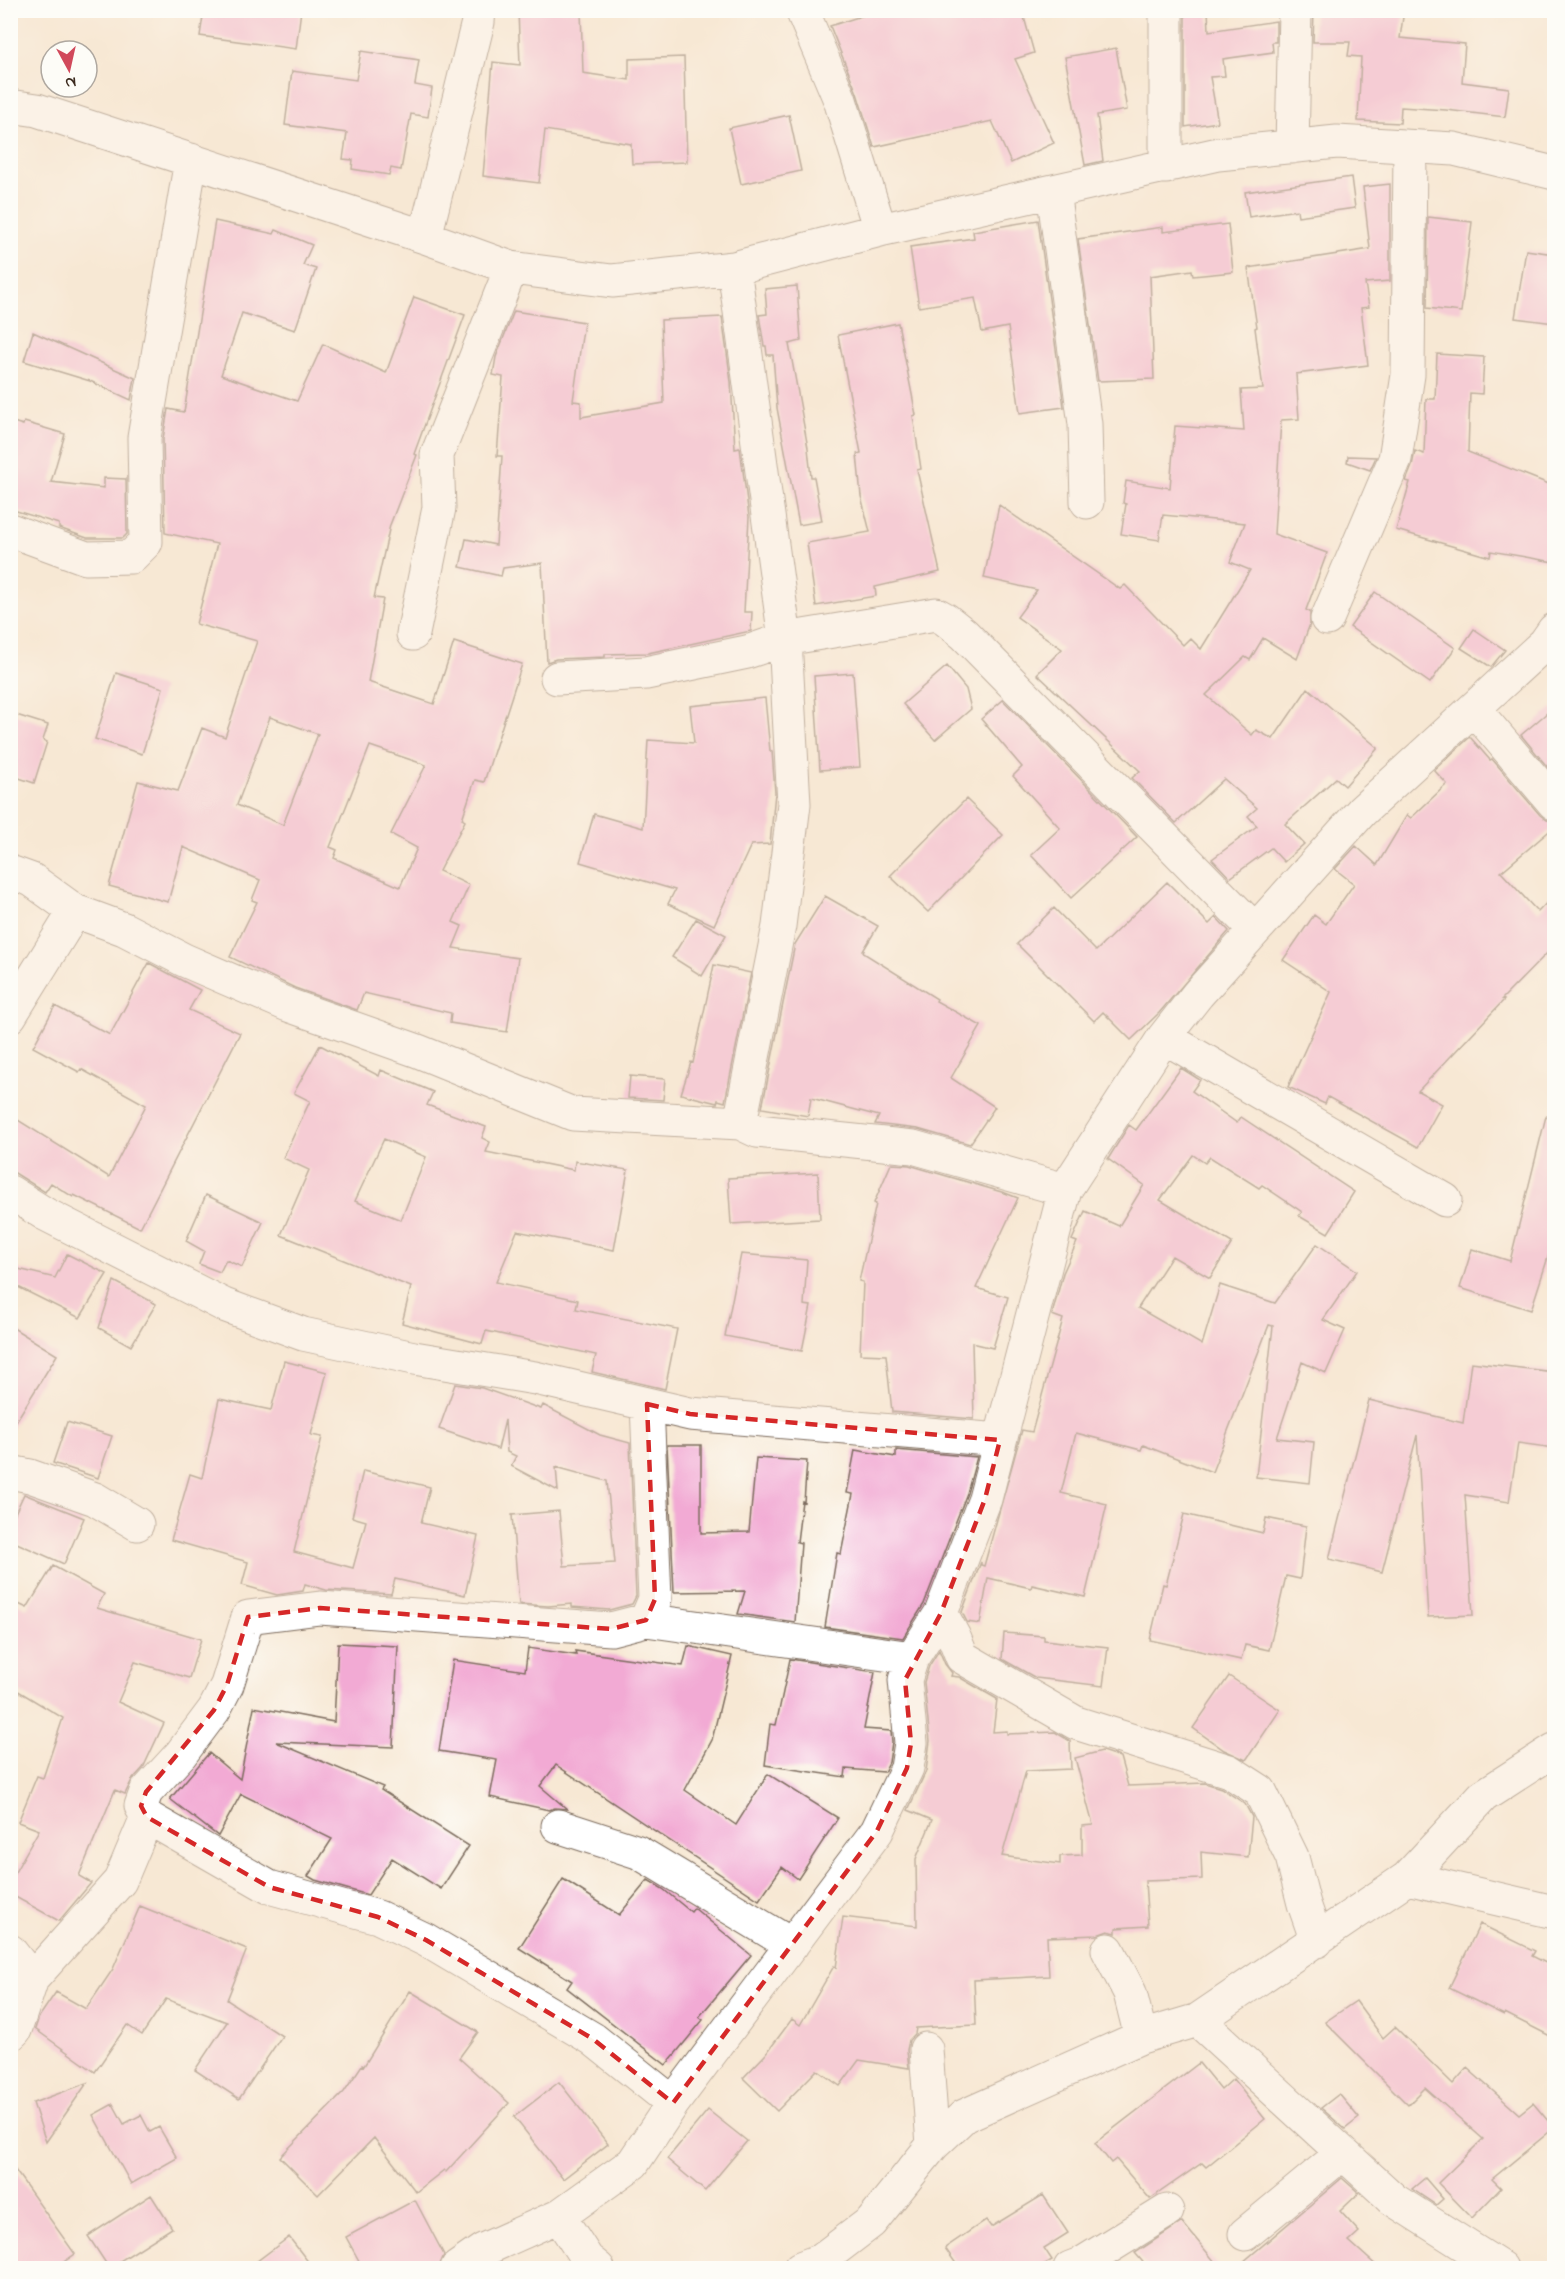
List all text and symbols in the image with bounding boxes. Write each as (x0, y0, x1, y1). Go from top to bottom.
north arrow (39, 39, 99, 99)
text: N (64, 69, 78, 95)

